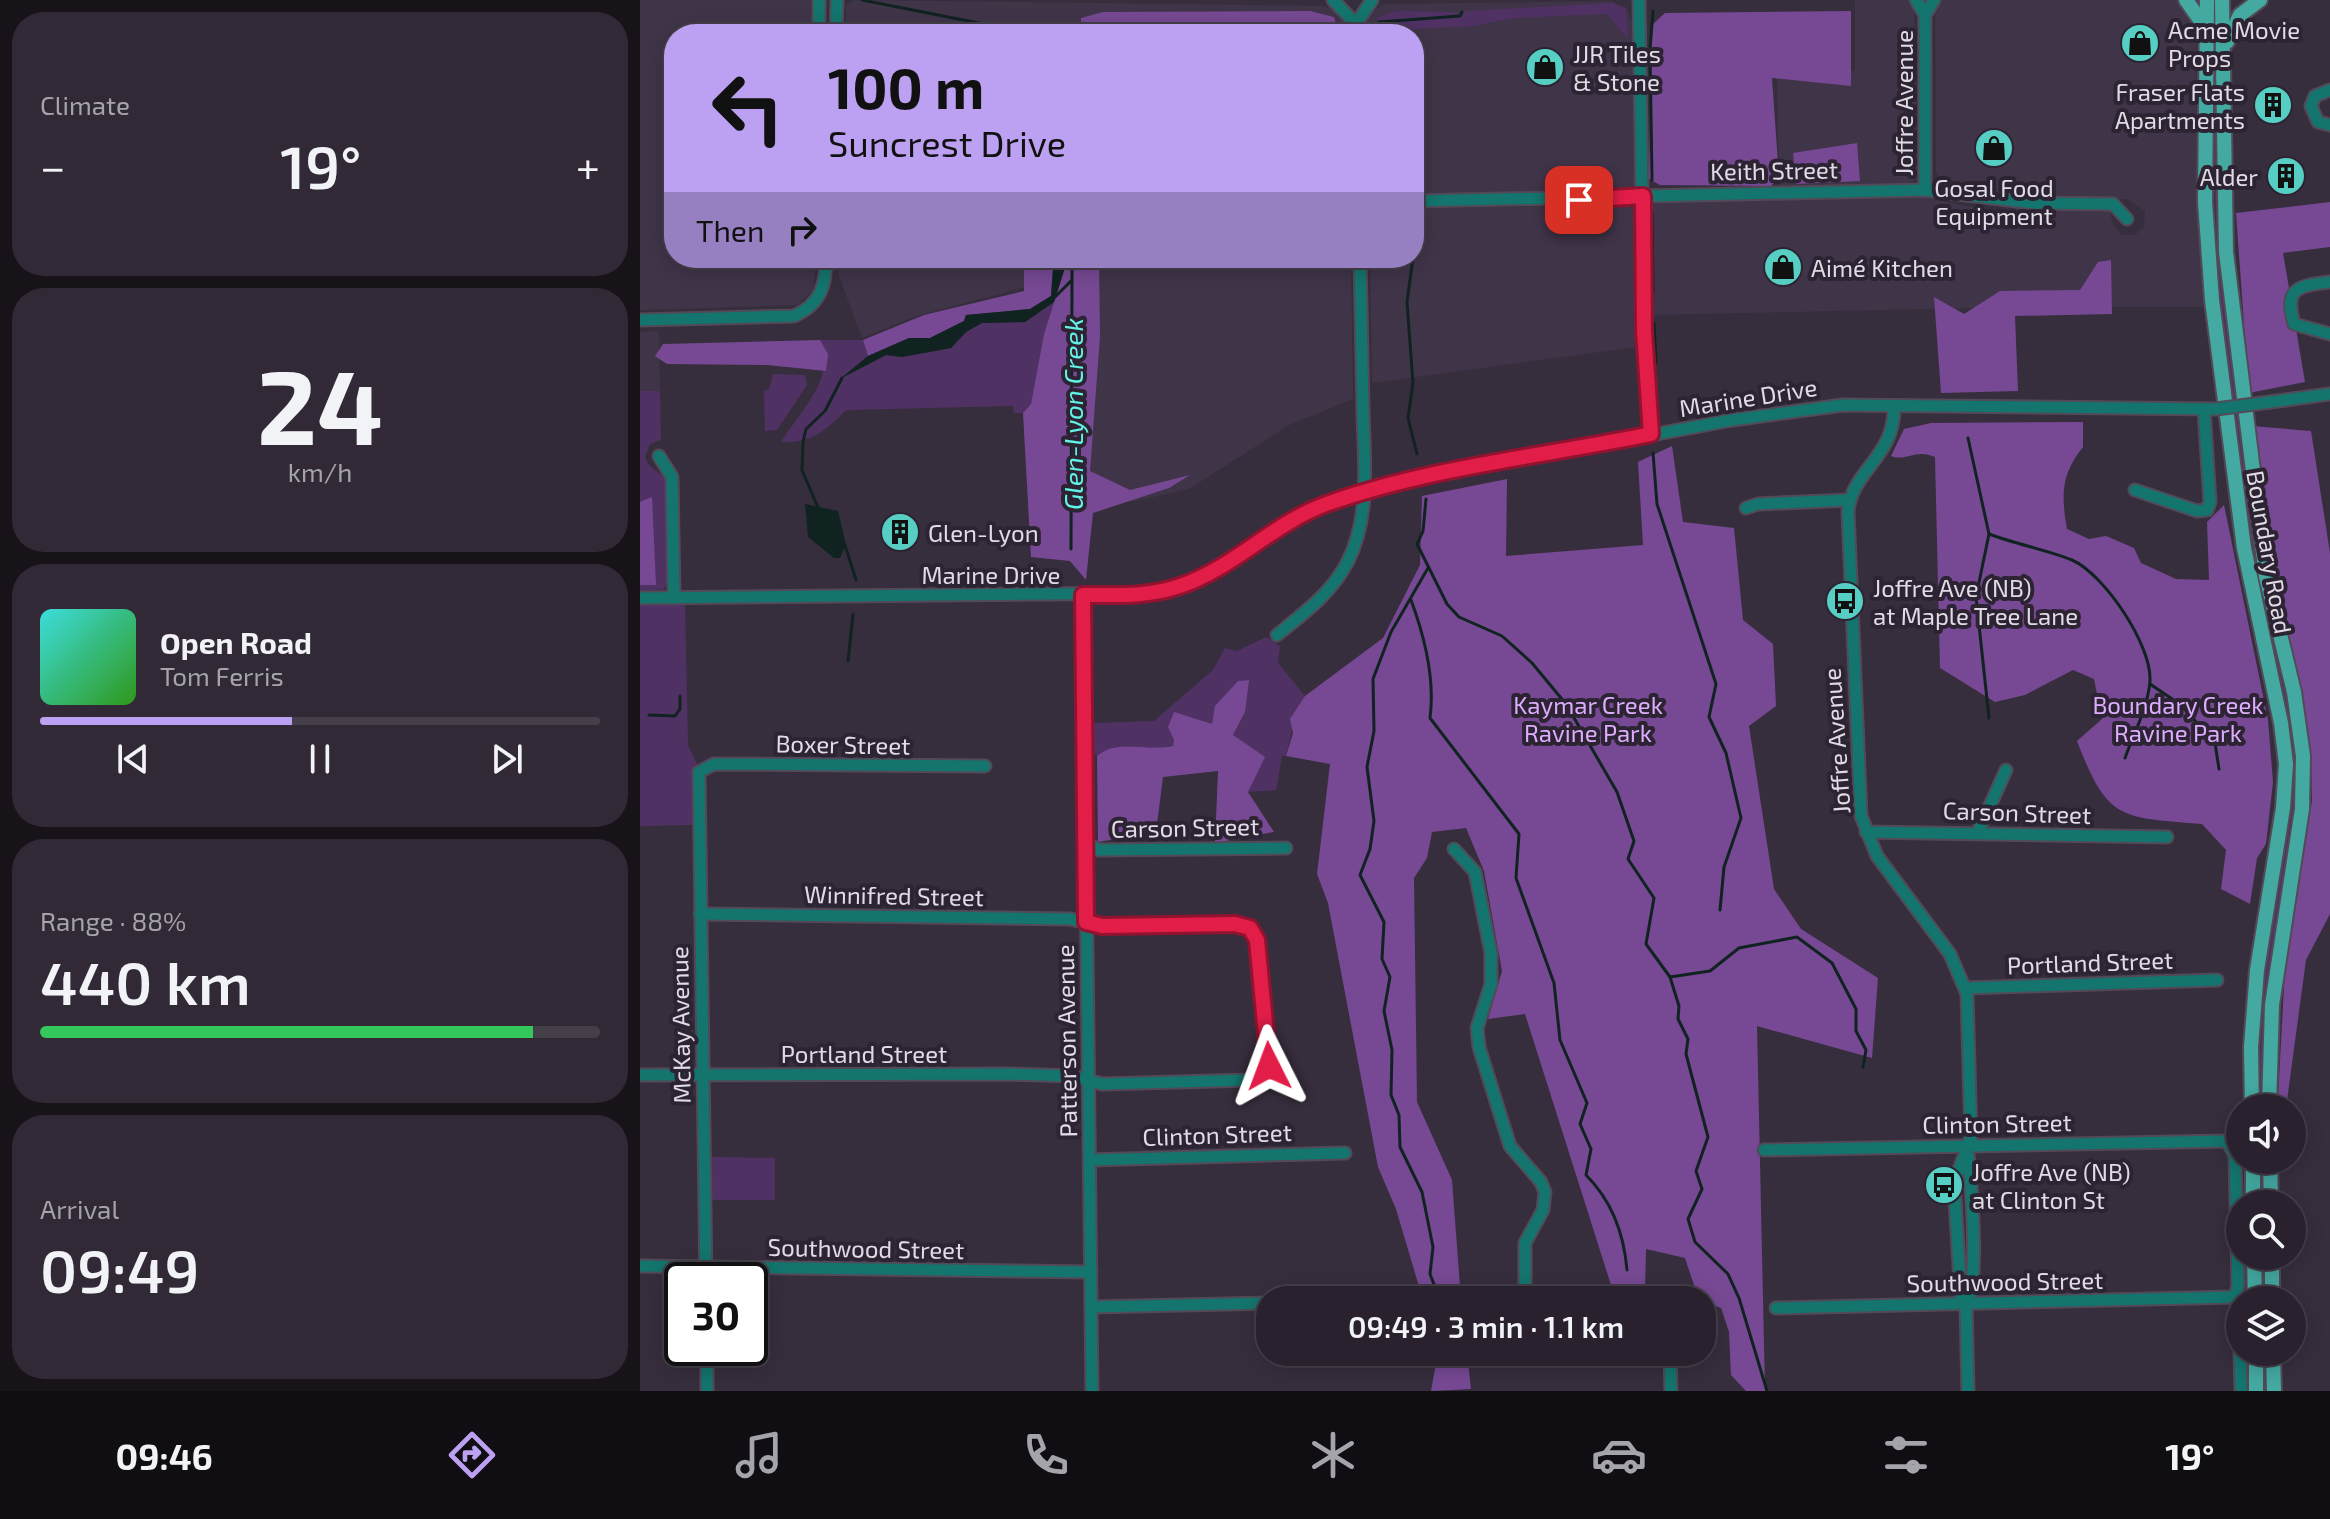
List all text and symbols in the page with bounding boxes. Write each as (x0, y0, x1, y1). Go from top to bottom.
place label: Acme Movie Props (2168, 15, 2300, 72)
shop icon: Acme Movie Props (2119, 22, 2161, 64)
street label: Joffre Avenue (1889, 30, 1918, 176)
place label: JJR Tiles & Stone (1573, 39, 1661, 96)
shop icon: JJR Tiles & Stone (1524, 46, 1566, 88)
text: 100 m (828, 53, 984, 120)
icon: left (696, 56, 800, 160)
place label: Fraser Flats Apartments (2115, 77, 2245, 134)
building icon: Fraser Flats Apartments (2252, 84, 2294, 126)
text: Climate (40, 89, 130, 120)
text: Suncrest Drive (828, 121, 1066, 164)
shop icon: Gosal Food Equipment (1973, 127, 2015, 169)
text: 19° (280, 129, 361, 201)
text: − (40, 139, 66, 192)
text: + (576, 139, 600, 192)
street label: Keith Street (1710, 154, 1838, 186)
building icon: Alder (2265, 155, 2307, 197)
place label: Alder (2200, 162, 2258, 191)
pin (1545, 166, 1613, 234)
place label: Gosal Food Equipment (1934, 173, 2054, 230)
icon: arrive (1557, 178, 1601, 222)
icon: right (780, 208, 824, 252)
text: Then (696, 212, 764, 248)
shop icon: Aimé Kitchen (1762, 246, 1804, 288)
place label: Aimé Kitchen (1811, 253, 1953, 282)
water label: Glen-Lyon Creek (1057, 318, 1089, 510)
text: 24 (257, 341, 383, 466)
street label: Marine Drive (1677, 372, 1819, 422)
text: km/h (288, 456, 352, 487)
street label: Boundary Road (2241, 468, 2299, 636)
building icon: Glen-Lyon (879, 511, 921, 553)
place label: Glen-Lyon (928, 518, 1039, 547)
street label: Marine Drive (922, 560, 1060, 589)
place label: Joffre Ave (NB) at Maple Tree Lane (1873, 573, 2078, 630)
bus stop icon: Joffre Ave (NB) at Maple Tree Lane (1824, 580, 1866, 622)
text: Open Road (160, 624, 312, 660)
text: Tom Ferris (160, 660, 284, 691)
street label: Joffre Avenue (1816, 667, 1856, 815)
park label: Kaymar Creek Ravine Park (1513, 690, 1663, 747)
park label: Boundary Creek Ravine Park (2092, 690, 2264, 747)
street label: Boxer Street (775, 728, 911, 760)
icon: previous (111, 737, 155, 781)
icon: pause (298, 737, 342, 781)
icon: next (485, 737, 529, 781)
street label: Carson Street (1942, 795, 2092, 829)
street label: Carson Street (1111, 811, 1259, 843)
street label: Winnifred Street (804, 879, 984, 911)
text: Range · 88% (40, 905, 186, 936)
street label: Patterson Avenue (1050, 944, 1082, 1138)
text: 440 km (40, 945, 251, 1017)
street label: Portland Street (2006, 945, 2174, 979)
street label: McKay Avenue (664, 946, 696, 1104)
position arrow (1227, 1024, 1311, 1108)
street label: Portland Street (781, 1039, 947, 1068)
map controls (2226, 1094, 2306, 1366)
button: sound (2226, 1094, 2306, 1174)
street label: Clinton Street (1922, 1107, 2072, 1139)
street label: Clinton Street (1142, 1117, 1292, 1151)
place label: Joffre Ave (NB) at Clinton St (1972, 1157, 2131, 1214)
bus stop icon: Joffre Ave (NB) at Clinton St (1923, 1164, 1965, 1206)
button: search (2226, 1190, 2306, 1270)
text: Arrival (40, 1193, 119, 1224)
street label: Southwood Street (767, 1232, 965, 1264)
text: 09:49 (40, 1233, 200, 1305)
speed limit sign: 30 (664, 1262, 768, 1366)
street label: Southwood Street (1906, 1265, 2104, 1297)
button: layers (2226, 1286, 2306, 1366)
text: 09:49 · 3 min · 1.1 km (1348, 1308, 1624, 1344)
icon: directions (444, 1427, 500, 1483)
icon: music (731, 1427, 787, 1483)
icon: phone (1018, 1427, 1074, 1483)
icon: climate (1305, 1427, 1361, 1483)
icon: car (1591, 1427, 1647, 1483)
icon: filters (1878, 1427, 1934, 1483)
text: 09:46 (115, 1434, 213, 1477)
text: 19° (2165, 1434, 2214, 1477)

